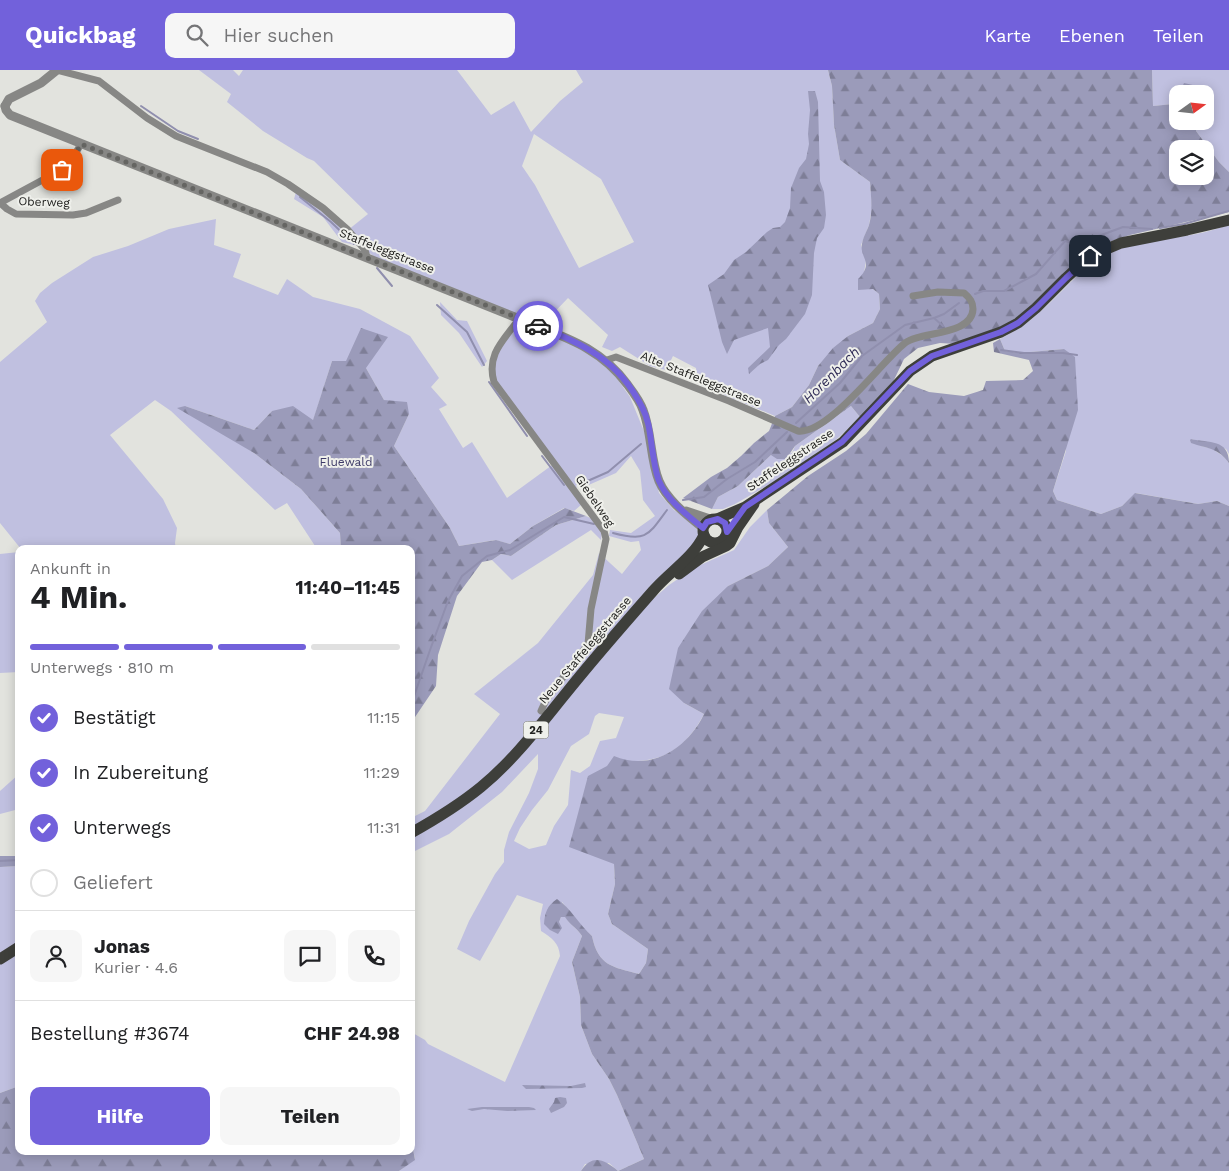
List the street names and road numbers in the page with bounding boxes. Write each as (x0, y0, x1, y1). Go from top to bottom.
street label: Oberweg (18, 194, 71, 210)
street label: Staffeleggstrasse (337, 226, 437, 277)
street label: Alte Staffeleggstrasse (639, 348, 763, 410)
street label: Staffeleggstrasse (744, 426, 836, 494)
street label: Giebelweg (572, 472, 618, 530)
street label: Neue Staffeleggstrasse (536, 594, 634, 706)
road number: 24 (524, 722, 548, 738)

